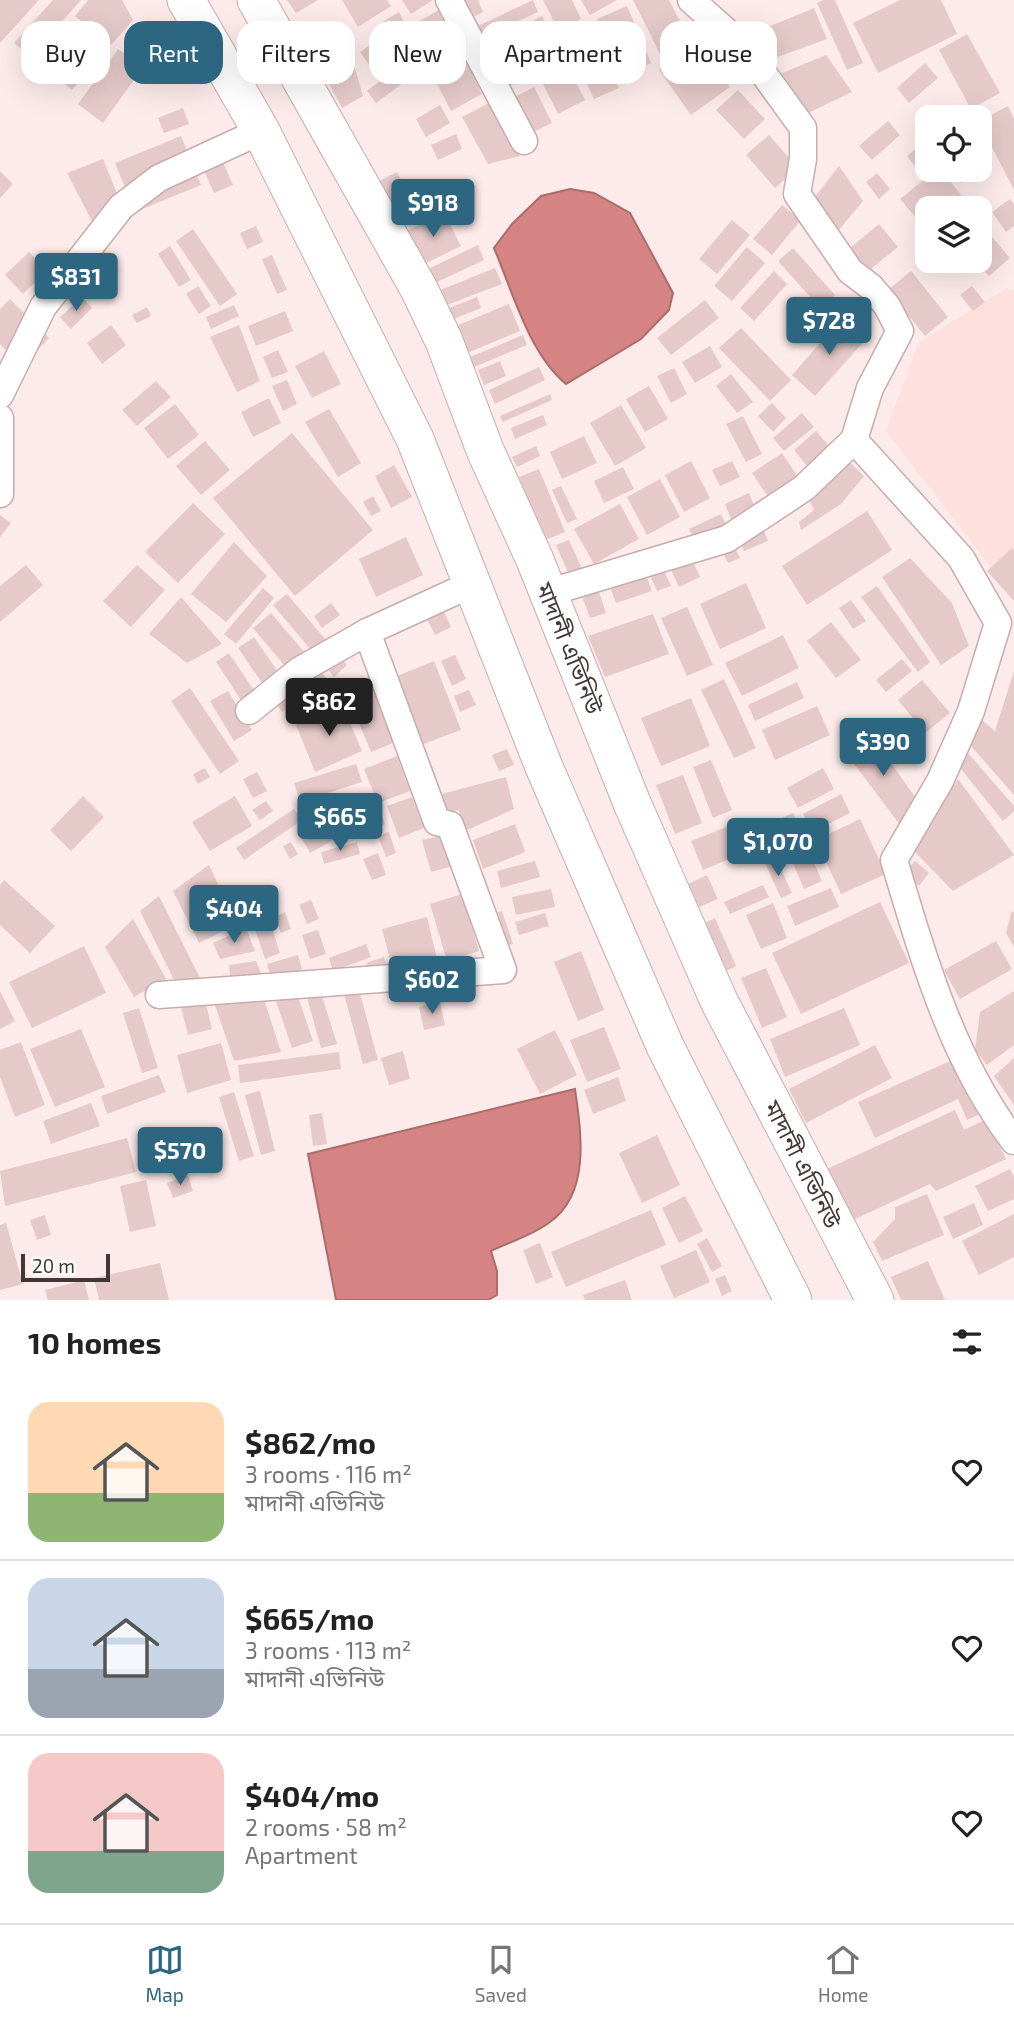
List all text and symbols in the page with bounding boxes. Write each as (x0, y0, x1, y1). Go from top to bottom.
chip: Buy (21, 21, 110, 84)
chip: Rent (124, 21, 223, 84)
chip: Filters (237, 21, 355, 84)
chip: New (369, 21, 466, 84)
chip: Apartment (480, 21, 646, 84)
chip: House (660, 21, 777, 84)
map controls (915, 105, 992, 273)
button: locate (915, 105, 992, 182)
pin: $918 (392, 180, 474, 239)
text: $918 (407, 188, 459, 216)
button: layers (915, 196, 992, 273)
pin: $831 (35, 254, 117, 313)
text: $831 (51, 262, 101, 290)
pin: $728 (788, 298, 870, 357)
text: $728 (802, 306, 856, 334)
street label: মাদানী এভিনিউ (531, 577, 609, 718)
pin: $862 (288, 678, 370, 738)
text: $862 (302, 687, 356, 715)
pin: $390 (842, 718, 924, 778)
text: $390 (856, 727, 910, 755)
pin: $665 (299, 794, 381, 853)
text: $665 (313, 802, 367, 830)
pin: $1,070 (721, 818, 835, 878)
text: $1,070 (743, 827, 813, 855)
pin: $404 (193, 886, 275, 945)
text: $404 (205, 894, 263, 922)
pin: $602 (391, 956, 473, 1016)
text: $602 (405, 965, 459, 993)
street label: মাদানী এভিনিউ (758, 1095, 847, 1233)
pin: $570 (139, 1128, 221, 1187)
text: $570 (154, 1136, 206, 1164)
scale bar (21, 1251, 110, 1283)
text: 20 m (32, 1254, 75, 1277)
icon: filters (948, 1323, 986, 1361)
text: 10 homes (28, 1324, 161, 1360)
text: $862/mo (245, 1424, 376, 1460)
icon: home (84, 1430, 168, 1514)
icon: heart (948, 1453, 986, 1491)
text: 3 rooms · 116 m² (245, 1460, 412, 1488)
text: মাদানী এভিনিউ (245, 1488, 385, 1516)
text: $665/mo (245, 1600, 374, 1636)
icon: home (84, 1606, 168, 1690)
icon: heart (948, 1629, 986, 1667)
text: 3 rooms · 113 m² (245, 1636, 411, 1664)
text: মাদানী এভিনিউ (245, 1664, 385, 1692)
text: $404/mo (245, 1777, 379, 1813)
icon: home (84, 1781, 168, 1865)
icon: heart (948, 1804, 986, 1842)
text: 2 rooms · 58 m² (245, 1813, 407, 1841)
text: Apartment (245, 1841, 358, 1869)
tab: Map (146, 1941, 184, 2006)
tab: Saved (475, 1941, 527, 2006)
tab: Home (818, 1941, 868, 2006)

